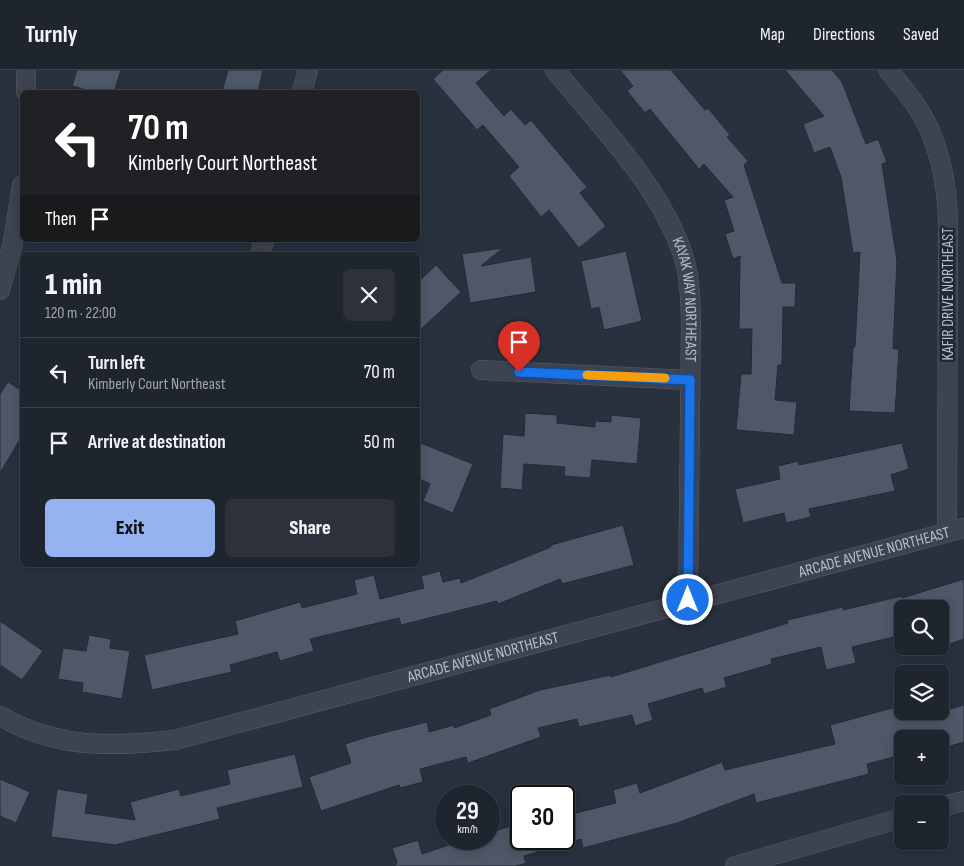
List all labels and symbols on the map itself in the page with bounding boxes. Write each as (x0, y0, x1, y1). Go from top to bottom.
street label: KAFIR DRIVE NORTHEAST (939, 227, 958, 360)
street label: KAYAK WAY NORTHEAST (668, 234, 701, 363)
pin (498, 321, 540, 372)
street label: ARCADE AVENUE NORTHEAST (796, 523, 952, 582)
position arrow (661, 573, 713, 625)
street label: ARCADE AVENUE NORTHEAST (404, 628, 561, 687)
speed limit sign: 30 (510, 785, 575, 850)

